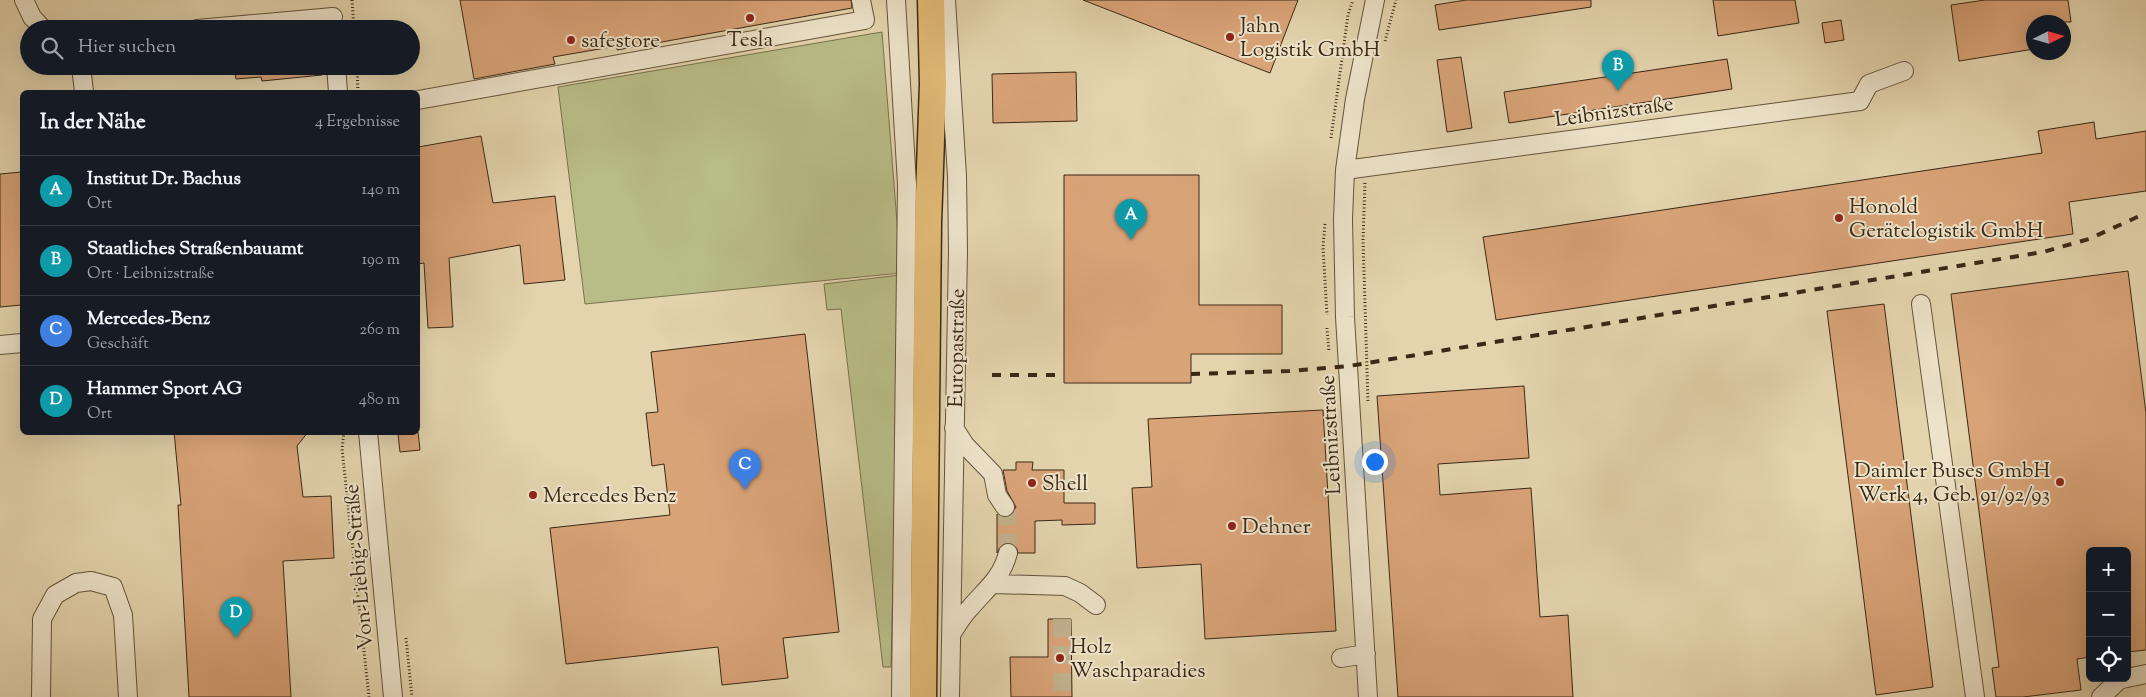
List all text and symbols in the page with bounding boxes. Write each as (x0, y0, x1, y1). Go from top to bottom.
marker: Tesla (744, 12, 756, 24)
place label: Jahn Logistik GmbH (1239, 12, 1381, 66)
north arrow (2026, 15, 2071, 60)
search box (20, 20, 420, 75)
place label: Tesla (727, 26, 774, 56)
place label: safestore (581, 27, 660, 57)
marker: Jahn Logistik GmbH (1224, 31, 1236, 43)
icon: search (38, 34, 66, 62)
text: Hier suchen (78, 34, 176, 61)
marker: safestore (565, 34, 577, 46)
pin: B (1602, 50, 1634, 91)
street label: Leibnizstraße (1553, 90, 1676, 136)
text: In der Nähe (40, 108, 146, 138)
text: 4 Ergebnisse (315, 111, 400, 134)
text: Institut Dr. Bachus (87, 166, 241, 193)
text: A (50, 179, 63, 202)
text: 140 m (362, 179, 400, 202)
text: Ort (87, 193, 112, 216)
place label: Honold Gerätelogistik GmbH (1849, 193, 2044, 247)
pin: A (1115, 199, 1147, 240)
marker: Honold Gerätelogistik GmbH (1833, 212, 1845, 224)
text: Staatliches Straßenbauamt (87, 236, 303, 263)
text: B (51, 249, 61, 272)
text: 190 m (362, 249, 400, 272)
text: Ort · Leibnizstraße (87, 263, 214, 286)
street label: Europastraße (942, 288, 974, 408)
text: Mercedes-Benz (87, 306, 210, 333)
text: C (50, 319, 62, 342)
text: 260 m (359, 319, 400, 342)
text: Geschäft (87, 333, 149, 356)
street label: Leibnizstraße (1314, 374, 1350, 496)
text: Hammer Sport AG (87, 376, 242, 403)
text: D (50, 389, 62, 412)
text: 480 m (359, 389, 400, 412)
text: Ort (87, 403, 112, 426)
pin: C (729, 449, 761, 490)
your location (1362, 449, 1388, 475)
place label: Daimler Buses GmbH Werk 4, Geb. 91/92/93 (1854, 457, 2050, 511)
place label: Shell (1042, 470, 1088, 500)
marker: Daimler Buses GmbH Werk 4, Geb. 91/92/93 (2054, 476, 2066, 488)
marker: Shell (1026, 477, 1038, 489)
place label: Mercedes Benz (543, 482, 677, 512)
street label: Von-Liebig-Straße (338, 483, 382, 651)
marker: Mercedes Benz (527, 489, 539, 501)
place label: Dehner (1242, 513, 1311, 543)
marker: Dehner (1226, 520, 1238, 532)
map controls (2086, 547, 2131, 682)
button: + (2086, 547, 2131, 592)
button: − (2086, 592, 2131, 637)
pin: D (220, 597, 252, 638)
place label: Holz Waschparadies (1070, 633, 1206, 687)
button: locate (2086, 637, 2131, 682)
marker: Holz Waschparadies (1054, 652, 1066, 664)

